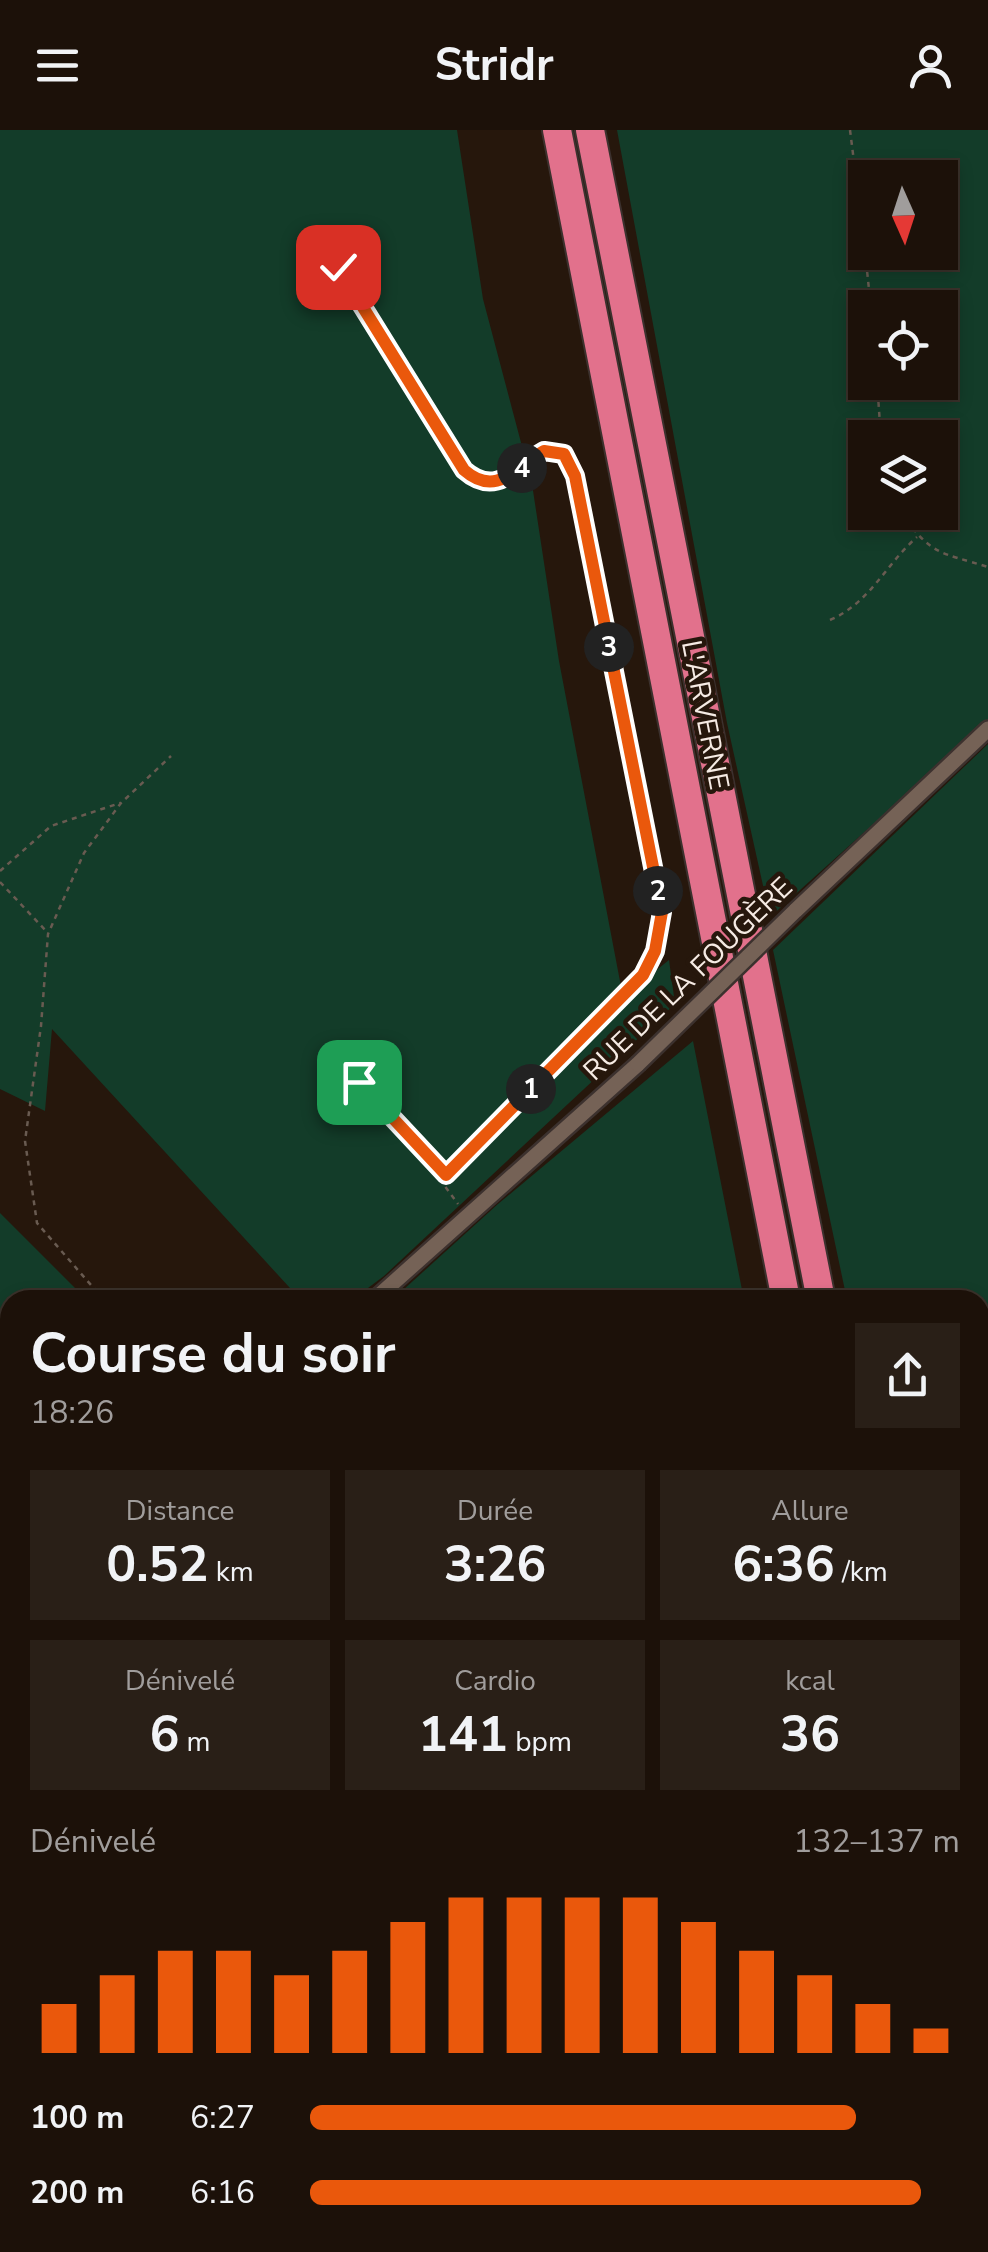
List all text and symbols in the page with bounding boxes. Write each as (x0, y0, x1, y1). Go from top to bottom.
text: Stridr (434, 35, 554, 96)
icon: menu (30, 38, 85, 93)
icon: person (903, 38, 958, 93)
north arrow (848, 160, 958, 270)
map controls (848, 160, 958, 530)
pin (296, 225, 381, 310)
icon: check (311, 240, 366, 295)
button: locate (848, 290, 958, 400)
button: layers (848, 420, 958, 530)
pin: 4 (497, 443, 547, 493)
text: 4 (514, 449, 530, 487)
pin: 3 (584, 622, 634, 672)
text: 3 (601, 628, 617, 666)
street label: L'ARVERNE (672, 637, 738, 793)
pin: 2 (633, 866, 683, 916)
street label: RUE DE LA FOUGÈRE (575, 869, 801, 1089)
text: 2 (650, 872, 666, 910)
pin (317, 1040, 402, 1125)
icon: arrive (332, 1055, 387, 1110)
pin: 1 (506, 1064, 556, 1114)
text: 1 (523, 1070, 539, 1108)
text: Course du soir (30, 1316, 396, 1391)
button: share (855, 1323, 960, 1428)
text: 18:26 (30, 1391, 114, 1434)
text: Distance (126, 1492, 234, 1530)
text: Durée (457, 1492, 533, 1530)
text: Allure (771, 1492, 849, 1530)
text: 0.52 (106, 1530, 209, 1599)
text: 3:26 (444, 1530, 546, 1599)
text: 6:36 (732, 1530, 835, 1599)
text: km (209, 1553, 254, 1591)
text: /km (835, 1553, 888, 1591)
text: Dénivelé (125, 1662, 235, 1700)
text: Cardio (454, 1662, 536, 1700)
text: kcal (785, 1662, 835, 1700)
text: 6 (149, 1700, 179, 1769)
text: 141 (418, 1700, 508, 1769)
text: 36 (780, 1700, 840, 1769)
text: m (179, 1723, 211, 1761)
text: bpm (508, 1723, 572, 1761)
text: Dénivelé (30, 1820, 156, 1863)
text: 132–137 m (793, 1820, 960, 1863)
text: 100 m (30, 2096, 124, 2139)
text: 6:27 (190, 2096, 255, 2139)
text: 200 m (30, 2171, 124, 2214)
text: 6:16 (190, 2171, 255, 2214)

